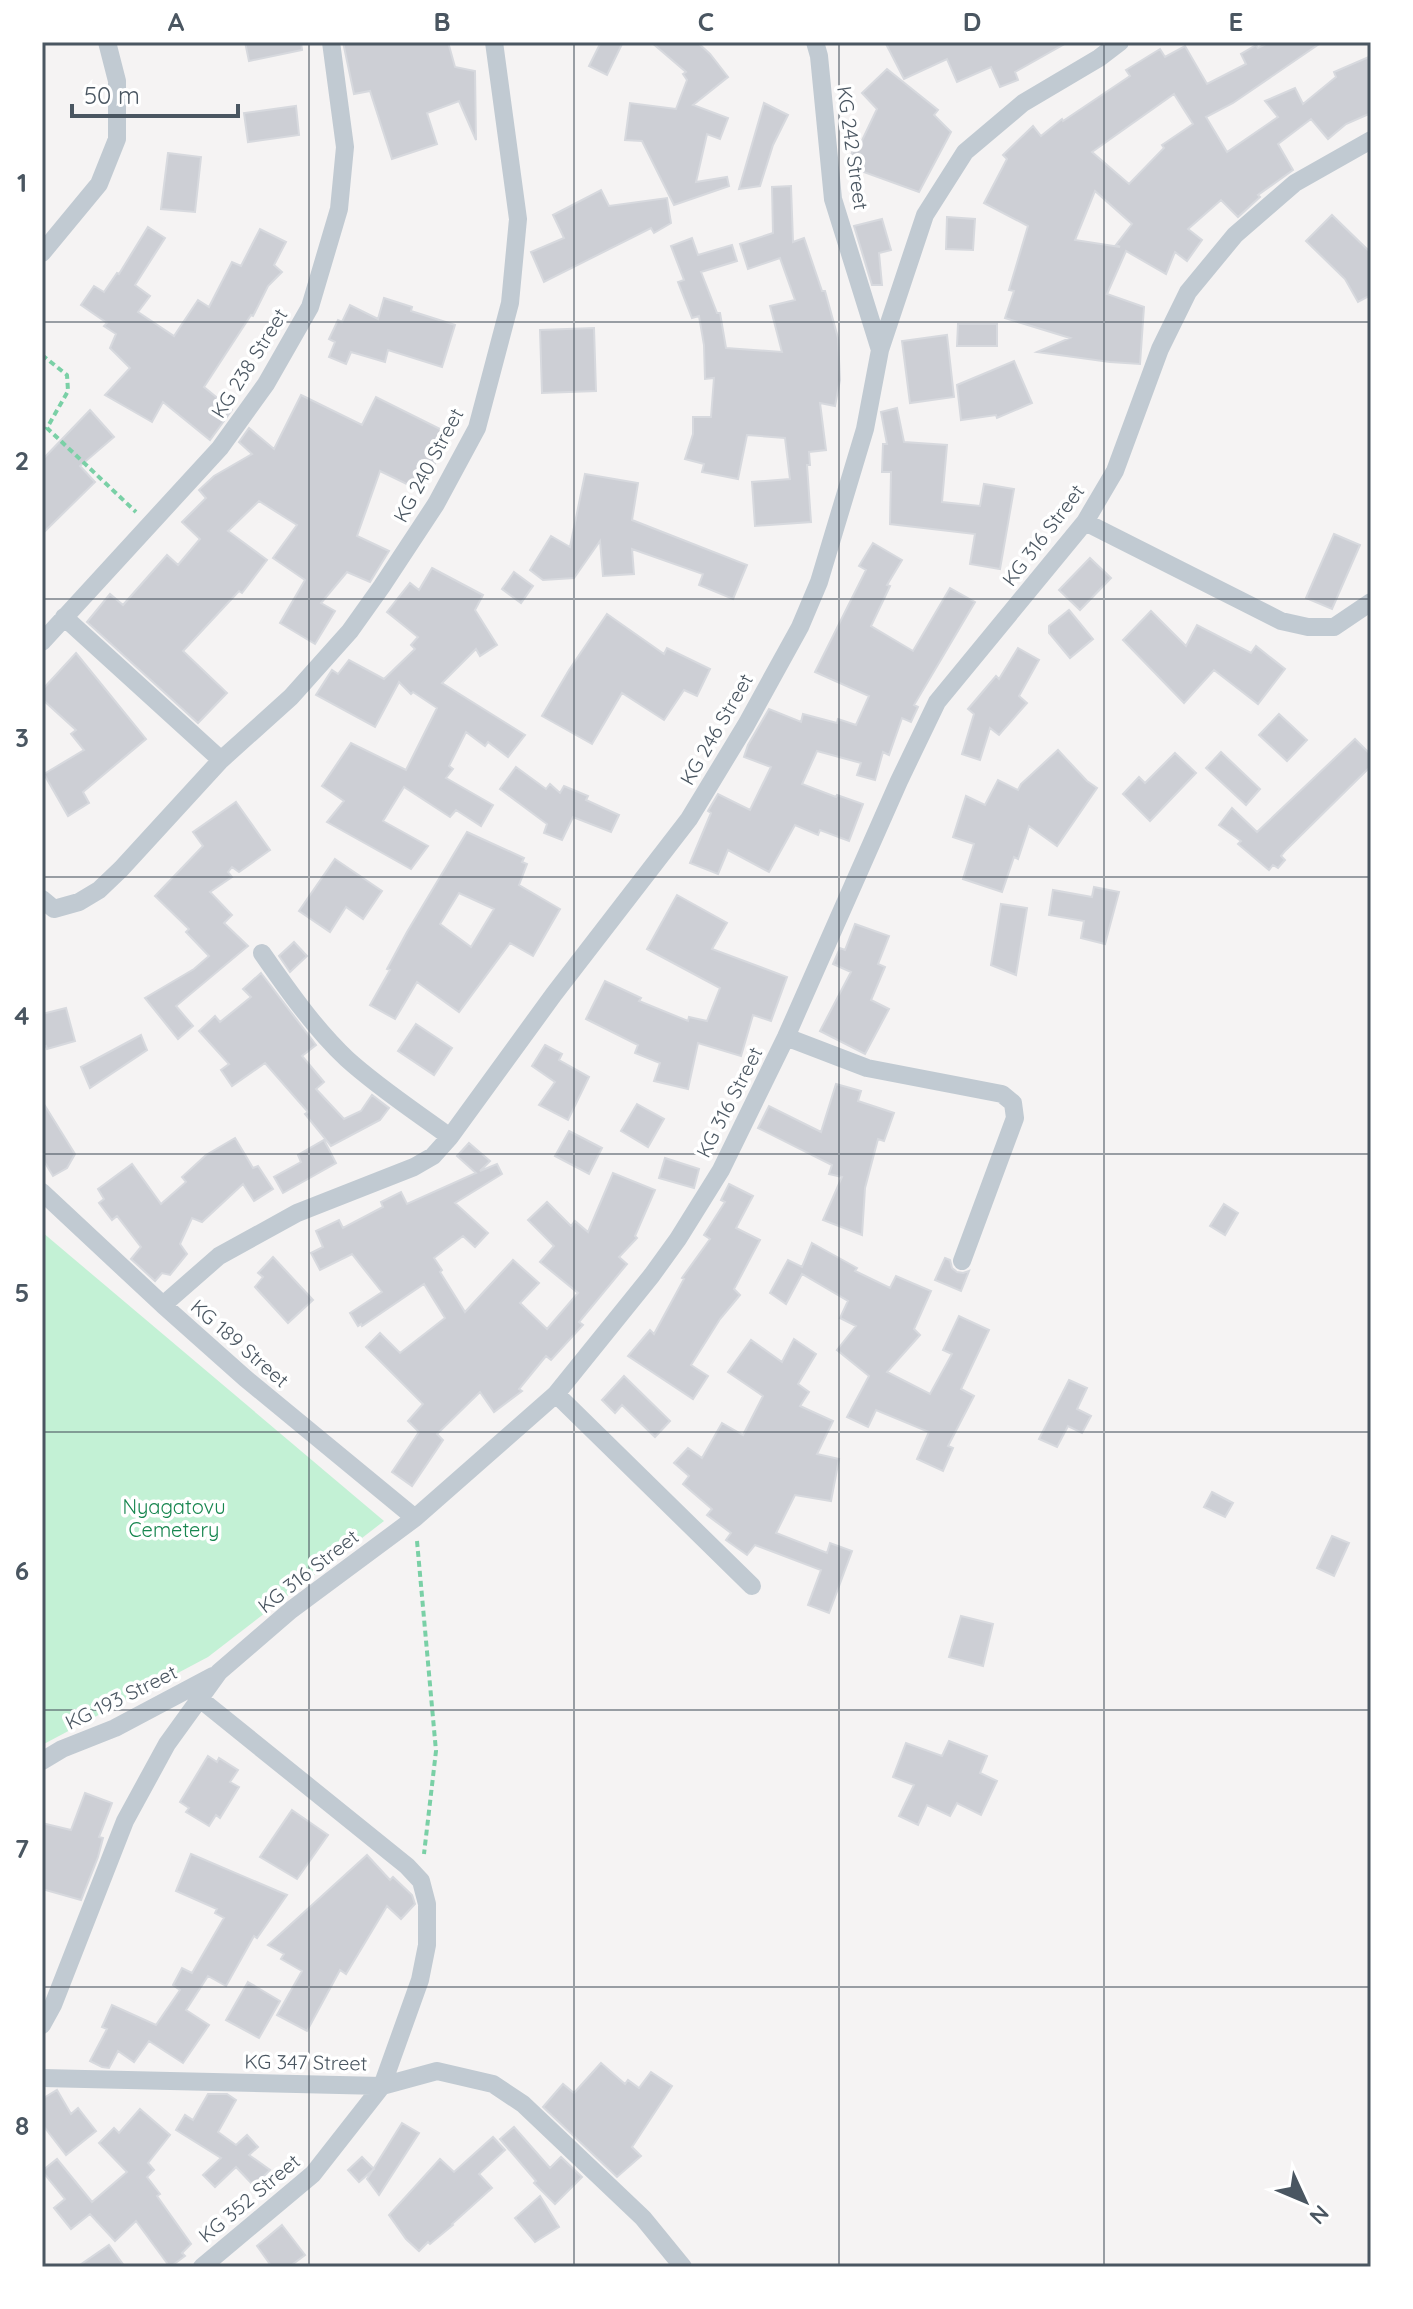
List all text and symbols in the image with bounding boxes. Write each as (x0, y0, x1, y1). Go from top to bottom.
text: A (168, 5, 185, 38)
text: B (433, 5, 451, 38)
text: C (698, 5, 714, 38)
text: D (963, 5, 981, 38)
text: E (1229, 5, 1243, 38)
scale bar (72, 68, 238, 118)
text: 50 m (84, 80, 140, 110)
street label: KG 242 Street (832, 84, 874, 212)
text: 1 (17, 166, 27, 199)
street label: KG 238 Street (205, 303, 293, 423)
street label: KG 240 Street (387, 403, 469, 526)
text: 2 (15, 444, 29, 477)
street label: KG 316 Street (997, 479, 1090, 591)
street label: KG 246 Street (674, 669, 758, 789)
text: 3 (15, 721, 29, 754)
text: 4 (14, 999, 30, 1032)
street label: KG 316 Street (690, 1042, 768, 1162)
text: 5 (15, 1276, 29, 1309)
street label: KG 189 Street (186, 1294, 294, 1393)
park label: Nyagatovu Cemetery (122, 1494, 226, 1542)
street label: KG 316 Street (253, 1524, 364, 1618)
text: 6 (15, 1554, 29, 1587)
street label: KG 193 Street (61, 1659, 181, 1735)
text: 7 (15, 1832, 29, 1865)
street label: KG 347 Street (244, 2048, 368, 2076)
text: 8 (15, 2109, 29, 2142)
street label: KG 352 Street (193, 2148, 305, 2248)
north arrow (1265, 2161, 1345, 2241)
text: N (1304, 2199, 1335, 2230)

